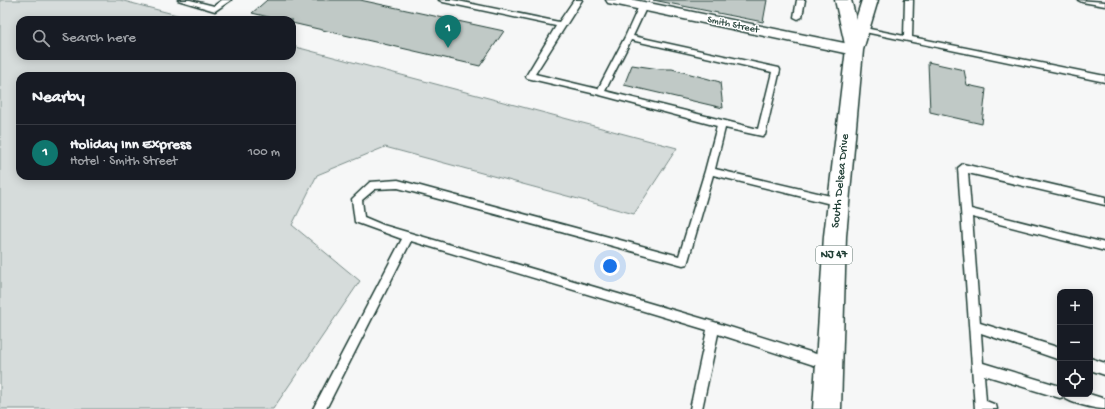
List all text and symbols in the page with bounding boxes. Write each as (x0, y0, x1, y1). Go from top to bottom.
street label: Smith Street (706, 14, 761, 37)
pin: 1 (435, 15, 461, 48)
search box (16, 16, 296, 60)
icon: search (30, 27, 52, 49)
text: Search here (62, 29, 136, 47)
text: Nearby (32, 88, 85, 108)
street label: South Delsea Drive (829, 132, 853, 229)
text: Holiday Inn Express (70, 136, 191, 154)
text: 1 (42, 145, 48, 160)
text: 100 m (248, 145, 280, 160)
text: Hotel · Smith Street (70, 154, 177, 169)
road number: NJ 47 (816, 246, 852, 264)
your location (600, 256, 620, 276)
map controls (1057, 289, 1093, 397)
button: + (1057, 289, 1093, 325)
button: − (1057, 325, 1093, 361)
button: locate (1057, 361, 1093, 397)

